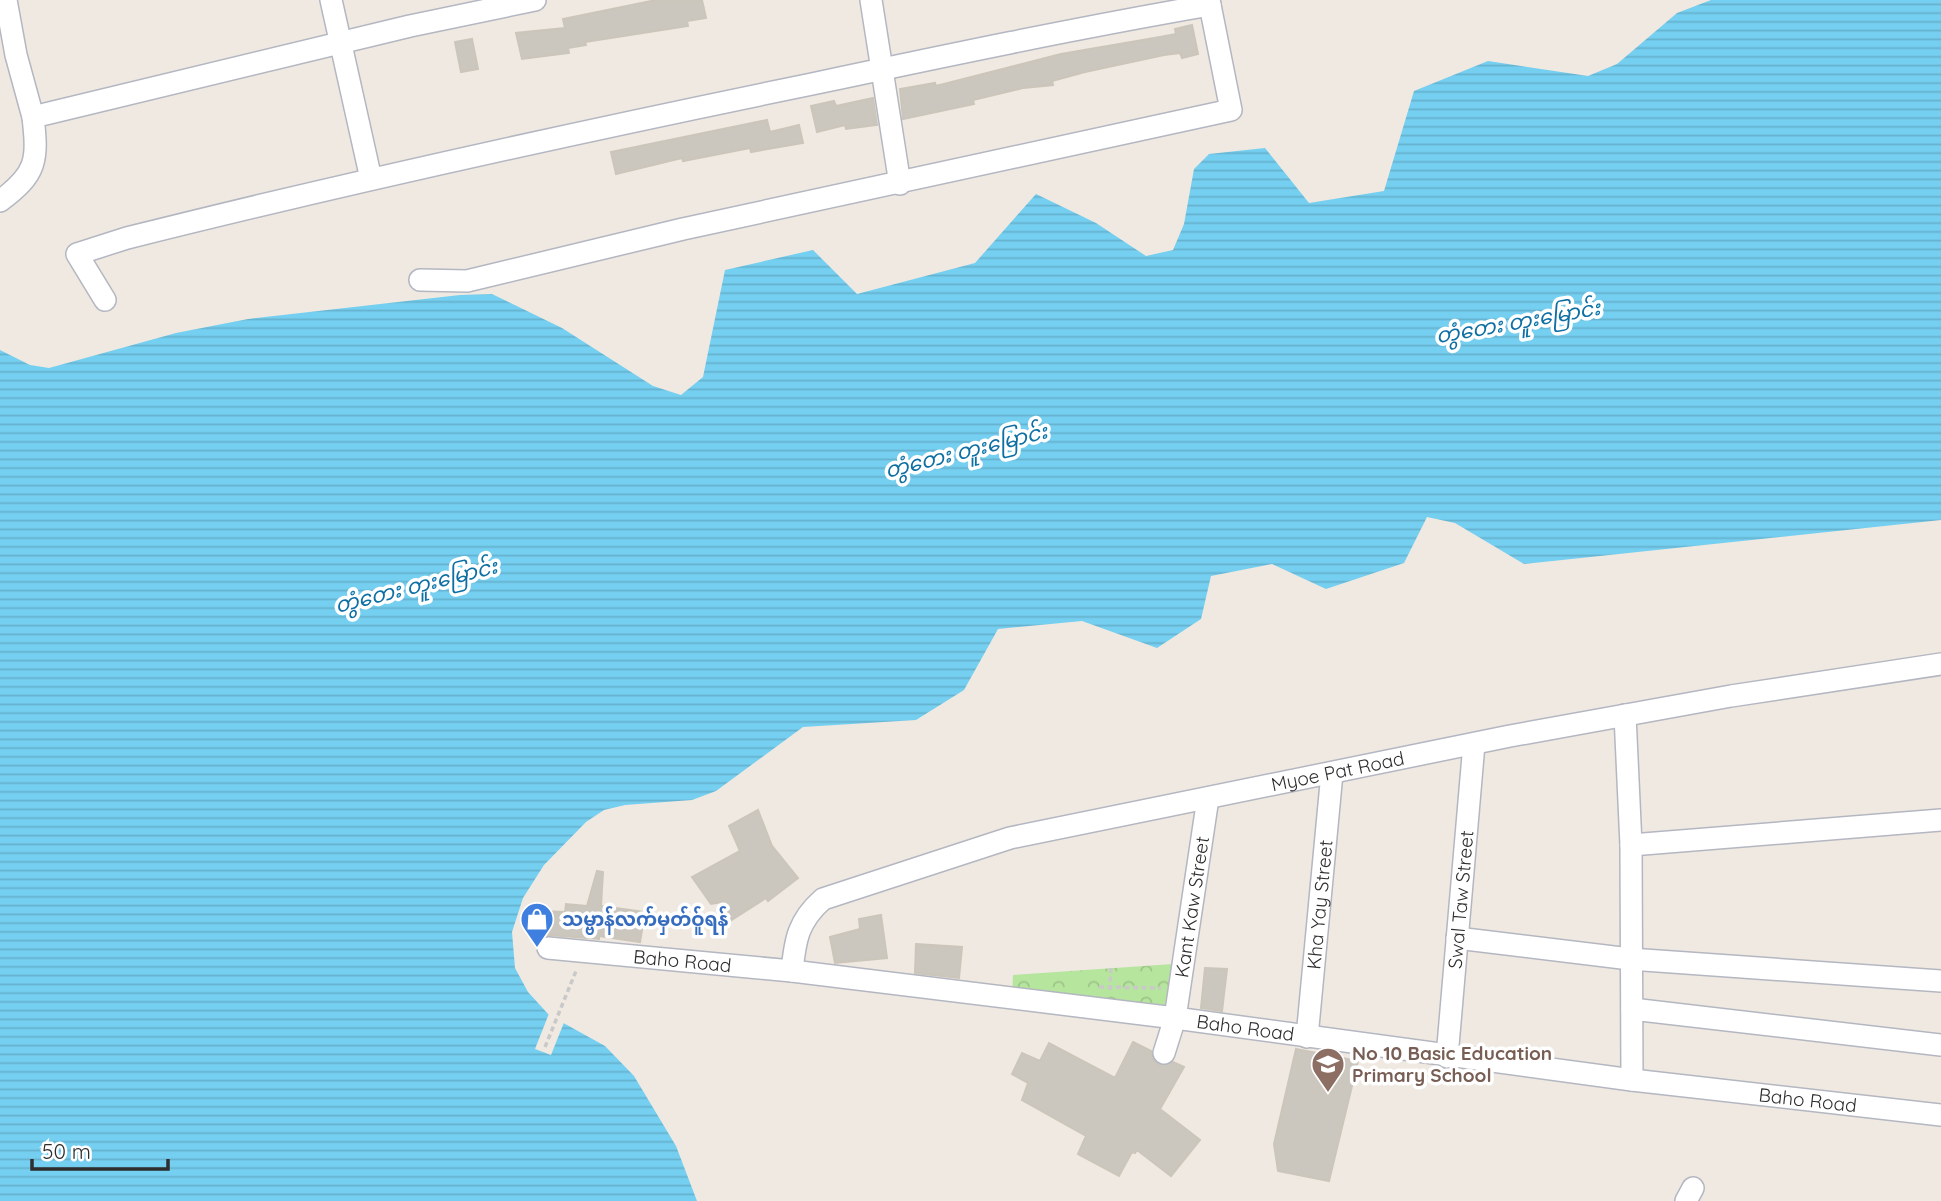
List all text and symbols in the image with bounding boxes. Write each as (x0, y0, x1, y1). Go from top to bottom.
water label: တွံတေး တူးမြောင်း (1433, 292, 1605, 353)
water label: တွံတေး တူးမြောင်း (882, 416, 1053, 488)
water label: တွံတေး တူးမြောင်း (332, 551, 503, 623)
street label: Myoe Pat Road (1269, 746, 1406, 796)
street label: Swal Taw Street (1443, 830, 1478, 970)
street label: Kant Kaw Street (1169, 835, 1214, 979)
street label: Kha Yay Street (1301, 839, 1338, 970)
shop icon: သမ္ဗာန်လက်မှတ်ဝ်ူရန် (518, 900, 556, 949)
place label: သမ္ဗာန်လက်မှတ်ဝ်ူရန် (562, 906, 729, 935)
street label: Baho Road (632, 944, 733, 977)
street label: Baho Road (1195, 1009, 1296, 1046)
place label: No 10 Basic Education Primary School (1352, 1041, 1552, 1087)
school or university icon: No 10 Basic Education Primary School (1309, 1045, 1347, 1094)
street label: Baho Road (1757, 1082, 1858, 1117)
scale bar (32, 1128, 168, 1172)
text: 50 m (42, 1138, 91, 1164)

